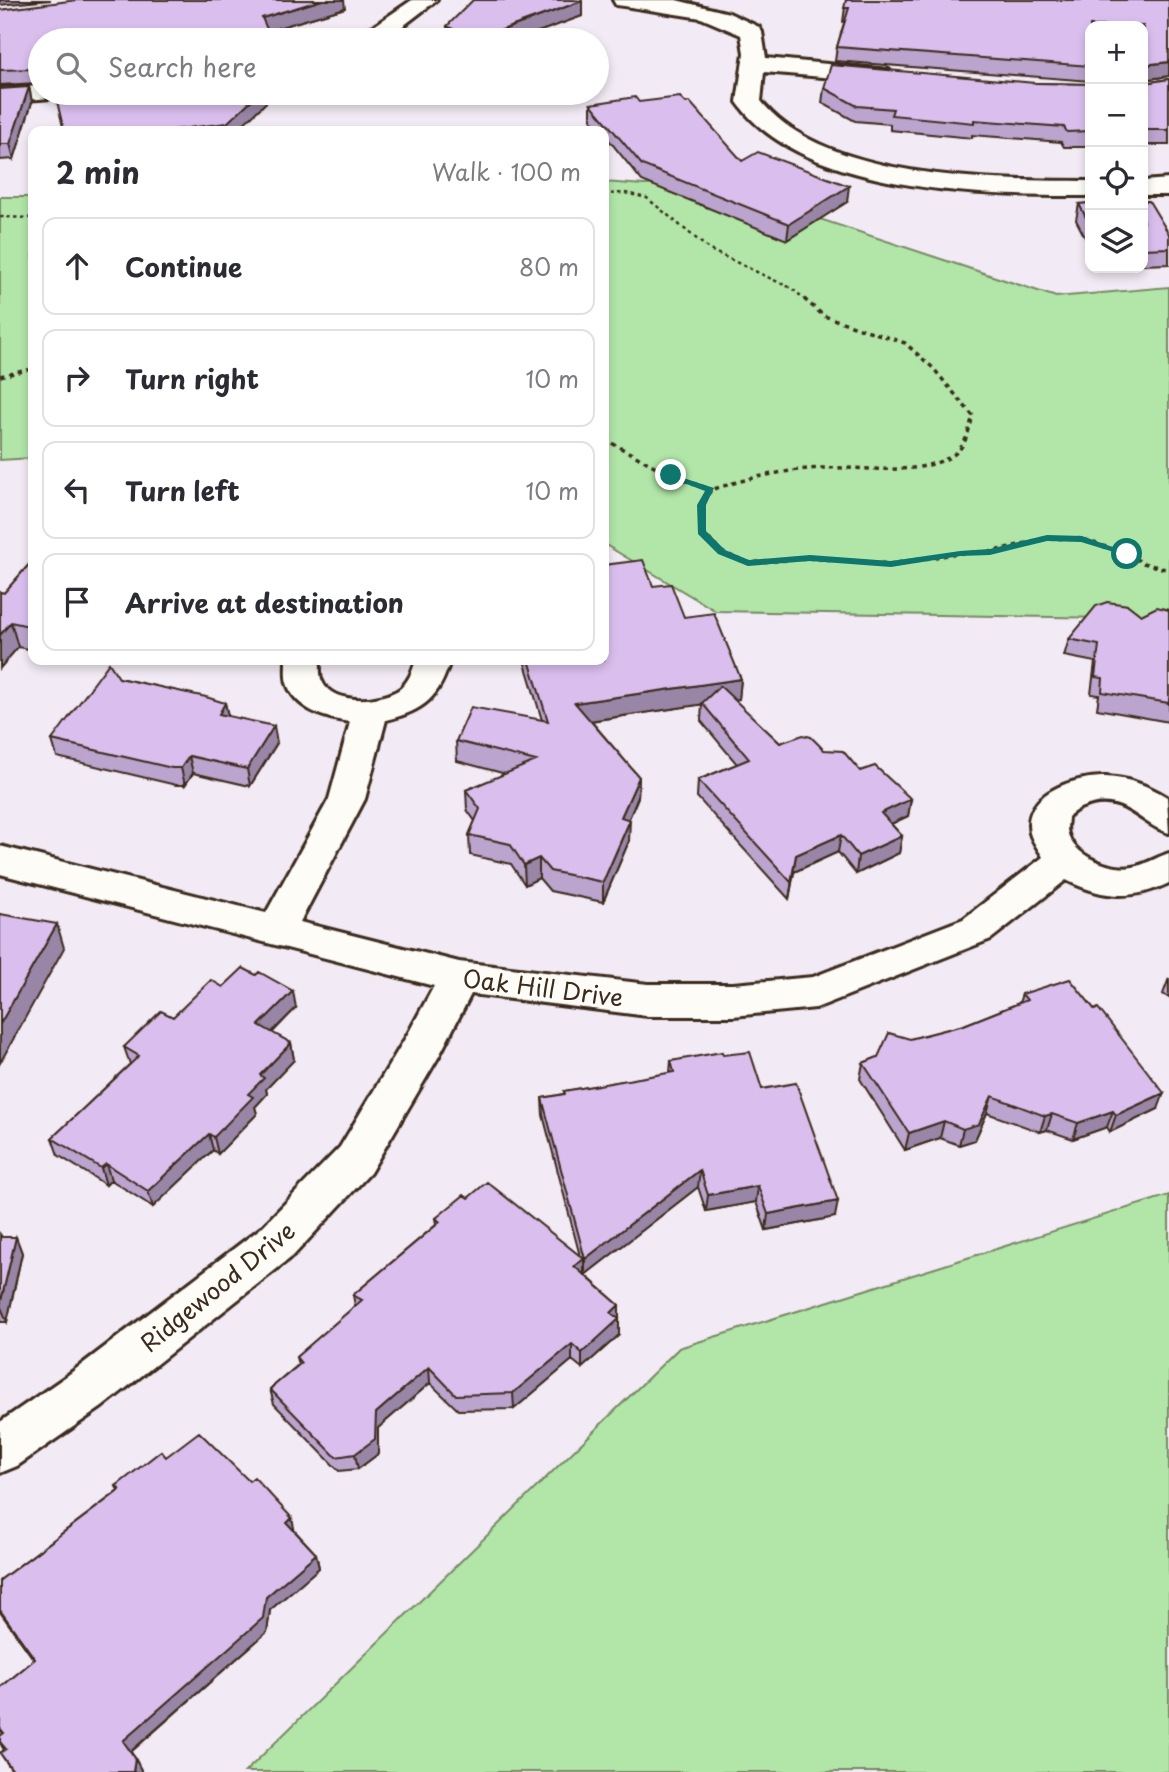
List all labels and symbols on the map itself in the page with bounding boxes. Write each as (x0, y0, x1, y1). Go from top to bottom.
route end (655, 459, 686, 490)
route start (1111, 538, 1142, 569)
street label: Oak Hill Drive (461, 959, 625, 1015)
street label: Ridgewood Drive (132, 1212, 302, 1360)

